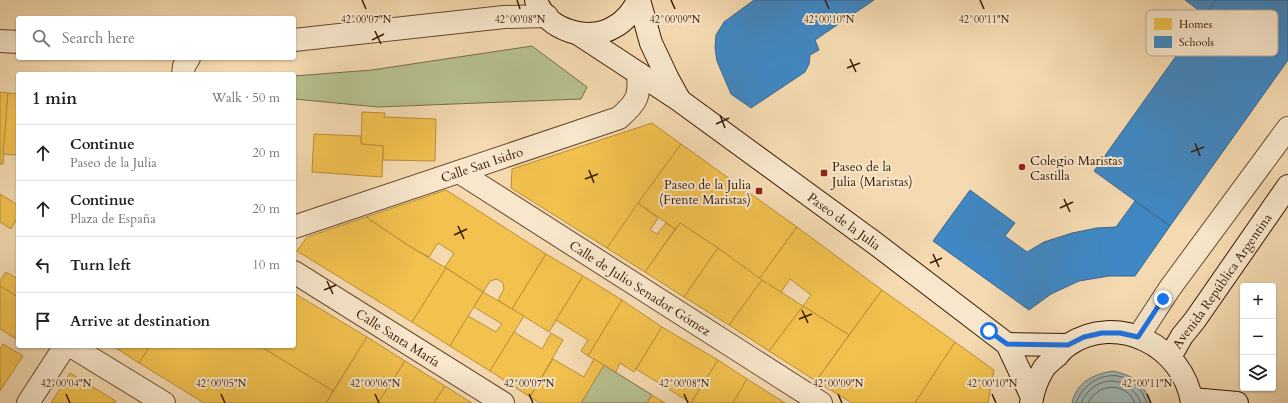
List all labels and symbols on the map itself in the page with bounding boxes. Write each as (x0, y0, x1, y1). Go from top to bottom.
legend (1146, 10, 1278, 56)
text: 42°00'07"N (341, 13, 392, 27)
text: 42°00'08"N (495, 13, 546, 27)
text: 42°00'09"N (650, 13, 701, 27)
text: 42°00'10"N (804, 13, 855, 27)
text: 42°00'11"N (959, 13, 1010, 27)
text: Homes (1179, 17, 1212, 32)
text: Schools (1179, 35, 1214, 50)
street label: Calle San Isidro (439, 143, 526, 187)
place label: Colegio Maristas Castilla (1030, 152, 1122, 185)
place label: Paseo de la Julia (Maristas) (830, 158, 913, 191)
marker: Colegio Maristas Castilla (1017, 162, 1027, 172)
marker: Paseo de la Julia (Maristas) (819, 168, 829, 178)
place label: Paseo de la Julia (Frente Maristas) (659, 176, 751, 209)
marker: Paseo de la Julia (Frente Maristas) (754, 186, 764, 196)
street label: Paseo de la Julia (803, 189, 885, 255)
street label: Avenida República Argentina (1168, 210, 1277, 352)
street label: Calle de Julio Senador Gómez (565, 237, 714, 340)
route end (1154, 290, 1172, 308)
street label: Calle Santa María (352, 305, 444, 372)
route start (980, 322, 998, 340)
text: 42°00'04"N (41, 377, 92, 391)
text: 42°00'05"N (196, 377, 247, 391)
text: 42°00'06"N (350, 377, 401, 391)
text: 42°00'07"N (504, 377, 555, 391)
text: 42°00'08"N (659, 377, 710, 391)
text: 42°00'09"N (813, 377, 864, 391)
text: 42°00'10"N (967, 377, 1018, 391)
text: 42°00'11"N (1122, 377, 1173, 391)

